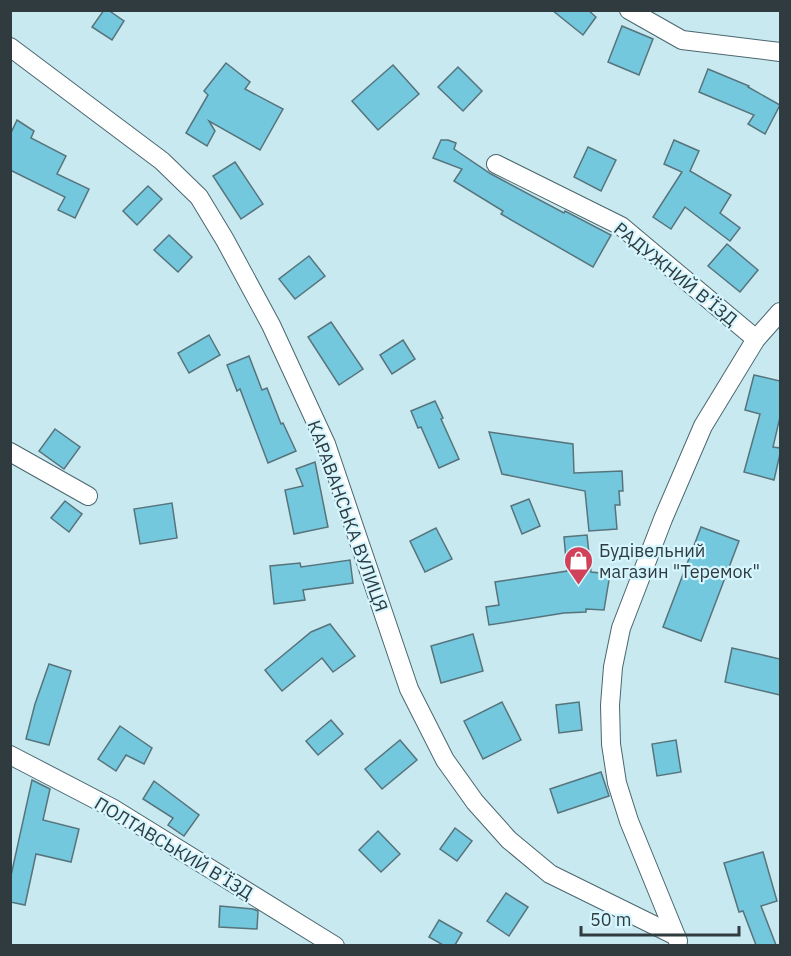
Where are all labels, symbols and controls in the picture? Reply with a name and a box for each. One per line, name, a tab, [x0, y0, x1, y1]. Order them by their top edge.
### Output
street label: РАДУЖНИЙ В’ЇЗД	[609, 217, 743, 331]
street label: КАРАВАНСЬКА ВУЛИЦЯ	[303, 417, 393, 615]
place label: Будівельний магазин "Теремок"	[599, 539, 760, 583]
shop icon: Будівельний магазин "Теремок"	[562, 544, 594, 586]
street label: ПОЛТАВСЬКИЙ В’ЇЗД	[90, 791, 258, 905]
scale bar	[581, 899, 738, 937]
text: 50 m	[590, 908, 632, 931]

